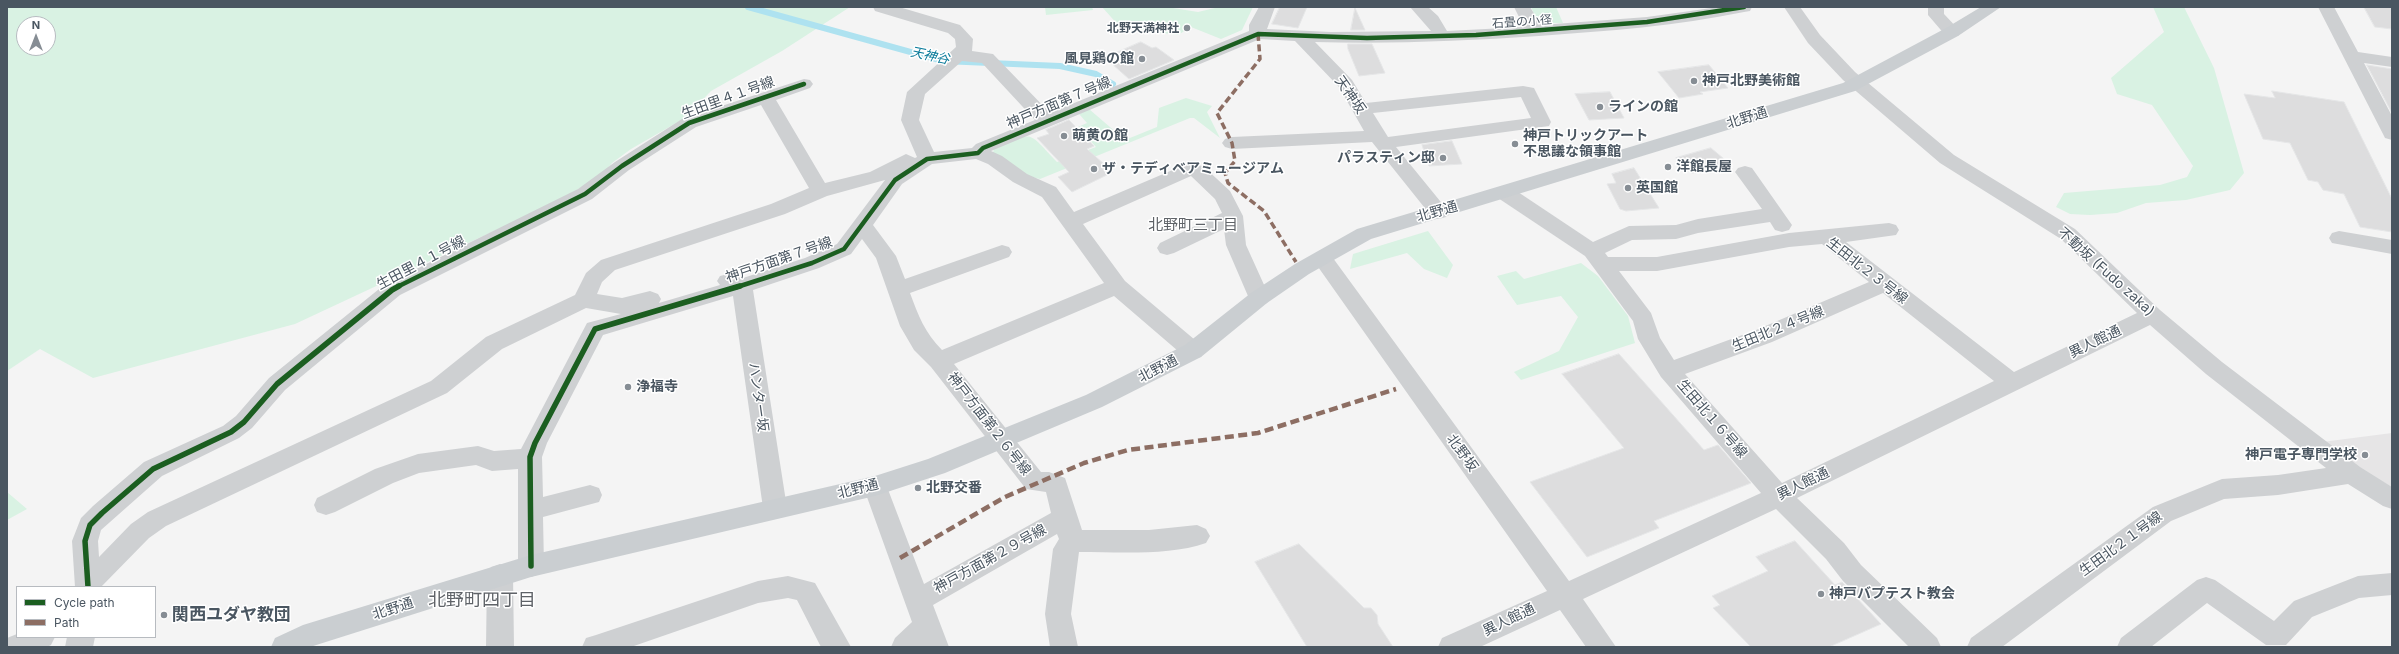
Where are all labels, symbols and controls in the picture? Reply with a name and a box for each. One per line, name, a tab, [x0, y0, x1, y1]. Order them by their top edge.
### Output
street label: 石畳の小径	[1492, 13, 1552, 31]
north arrow	[16, 16, 56, 56]
text: N	[32, 18, 40, 32]
place label: 北野天満神社	[1107, 21, 1179, 35]
marker: 北野天満神社	[1182, 23, 1192, 33]
water label: 天神谷	[909, 44, 951, 68]
place label: 風見鶏の館	[1064, 51, 1134, 67]
marker: 風見鶏の館	[1137, 54, 1147, 64]
street label: 生田里４１号線	[679, 73, 777, 123]
street label: 神戸方面第７号線	[1004, 73, 1114, 133]
street label: 天神坂	[1331, 73, 1369, 117]
place label: 神戸北野美術館	[1702, 73, 1800, 89]
marker: 神戸北野美術館	[1689, 76, 1699, 86]
place label: ラインの館	[1608, 99, 1678, 115]
marker: ラインの館	[1595, 102, 1605, 112]
street label: 北野通	[1724, 104, 1770, 132]
place label: 萌黄の館	[1072, 128, 1128, 144]
place label: 神戸トリックアート 不思議な領事館	[1523, 128, 1648, 160]
marker: 萌黄の館	[1059, 131, 1069, 141]
marker: 神戸トリックアート 不思議な領事館	[1510, 139, 1520, 149]
place label: パラスティン邸	[1337, 150, 1435, 166]
marker: パラスティン邸	[1438, 153, 1448, 163]
place label: 洋館長屋	[1676, 159, 1732, 175]
place label: ザ・テディベアミュージアム	[1102, 161, 1284, 177]
marker: 洋館長屋	[1663, 162, 1673, 172]
marker: ザ・テディベアミュージアム	[1089, 164, 1099, 174]
place label: 英国館	[1636, 180, 1678, 196]
marker: 英国館	[1623, 183, 1633, 193]
street label: 北野通	[1414, 198, 1460, 226]
district label: 北野町三丁目	[1148, 216, 1238, 234]
street label: 不動坂 (Fudo zaka)	[2054, 224, 2158, 320]
street label: 生田里４１号線	[374, 233, 468, 293]
street label: 神戸方面第７号線	[723, 234, 835, 286]
street label: 生田北２３号線	[1823, 234, 1911, 308]
street label: 生田北２４号線	[1729, 303, 1827, 355]
street label: 異人館通	[2066, 322, 2124, 362]
street label: 北野通	[1135, 352, 1181, 386]
street label: ハンター坂	[745, 361, 771, 433]
street label: 神戸方面第２６号線	[944, 369, 1034, 479]
street label: 生田北１６号線	[1674, 377, 1750, 461]
place label: 浄福寺	[636, 379, 678, 395]
marker: 浄福寺	[623, 382, 633, 392]
street label: 北野坂	[1443, 431, 1481, 475]
place label: 神戸電子専門学校	[2245, 447, 2357, 463]
marker: 神戸電子専門学校	[2360, 450, 2370, 460]
street label: 異人館通	[1774, 464, 1832, 504]
street label: 北野通	[836, 476, 880, 502]
place label: 北野交番	[926, 480, 982, 496]
marker: 北野交番	[913, 483, 923, 493]
street label: 生田北２１号線	[2076, 508, 2166, 580]
street label: 神戸方面第２９号線	[931, 521, 1049, 597]
legend	[16, 586, 156, 638]
place label: 神戸バプテスト教会	[1829, 586, 1955, 602]
marker: 神戸バプテスト教会	[1816, 589, 1826, 599]
district label: 北野町四丁目	[428, 590, 536, 612]
text: Cycle path	[54, 595, 115, 610]
street label: 北野通	[370, 595, 416, 623]
street label: 異人館通	[1480, 600, 1538, 640]
place label: 関西ユダヤ教団	[172, 605, 291, 625]
marker: 関西ユダヤ教団	[159, 610, 169, 620]
text: Path	[54, 615, 79, 630]

